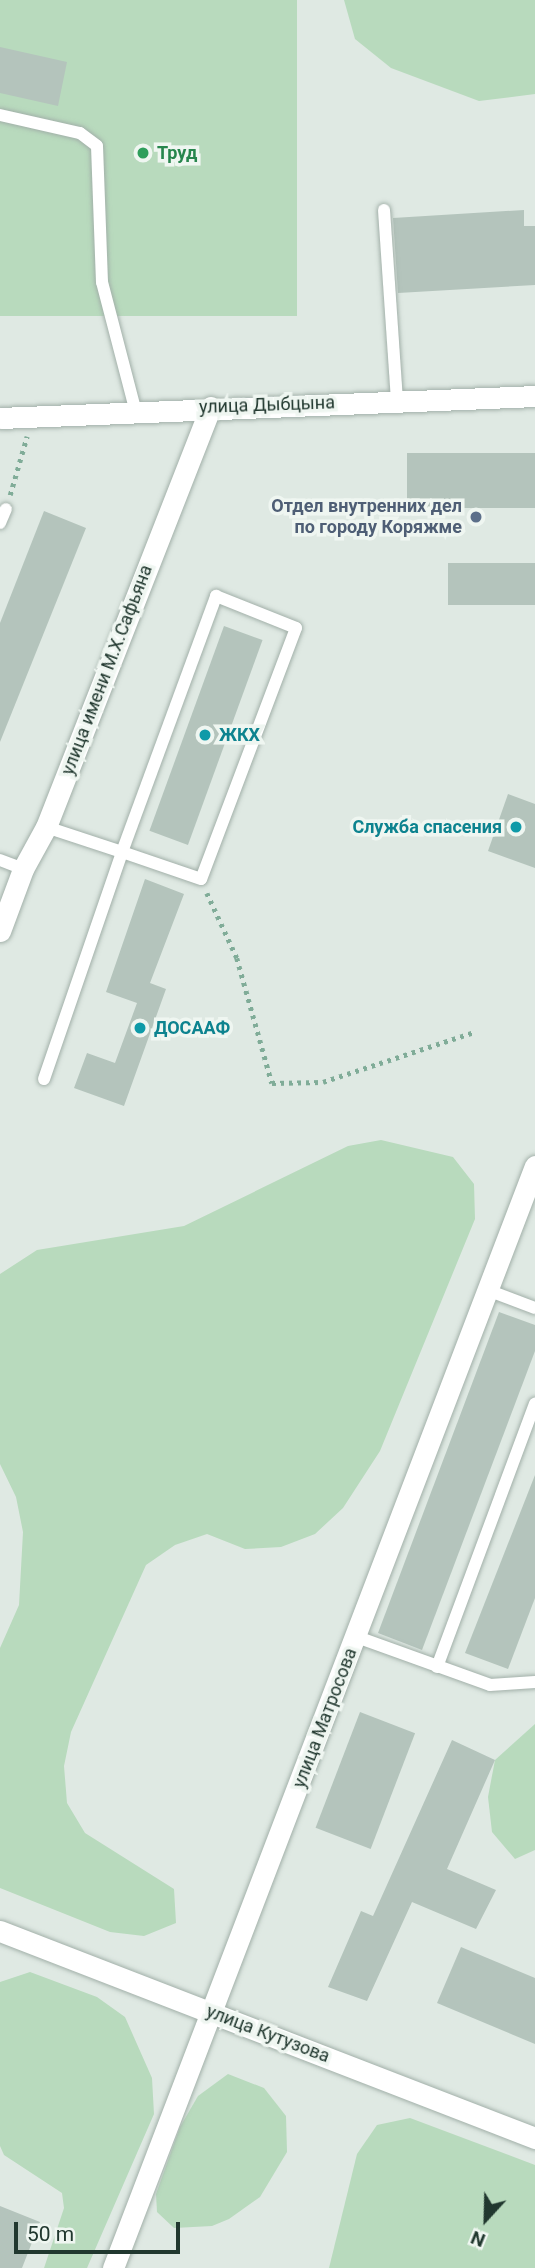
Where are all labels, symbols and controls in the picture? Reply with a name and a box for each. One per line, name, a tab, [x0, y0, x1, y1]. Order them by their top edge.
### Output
place label: Труд	[157, 142, 197, 164]
marker: Труд	[135, 145, 151, 161]
street label: улица Дыбцына	[199, 392, 335, 418]
place label: Отдел внутренних дел по городу Коряжме	[271, 496, 462, 538]
marker: Отдел внутренних дел по городу Коряжме	[468, 509, 484, 525]
street label: улица имени М.Х.Сафьяна	[57, 562, 157, 778]
place label: ЖКХ	[219, 724, 260, 746]
marker: ЖКХ	[197, 727, 213, 743]
place label: Служба спасения	[352, 816, 502, 838]
marker: Служба спасения	[508, 819, 524, 835]
place label: ДОСААФ	[154, 1017, 230, 1039]
marker: ДОСААФ	[132, 1020, 148, 1036]
street label: улица Матросова	[288, 1645, 362, 1791]
street label: улица Кутузова	[203, 2001, 333, 2067]
north arrow	[451, 2184, 521, 2254]
scale bar	[18, 2208, 184, 2252]
text: 50 m	[27, 2222, 74, 2246]
text: N	[467, 2226, 488, 2252]

